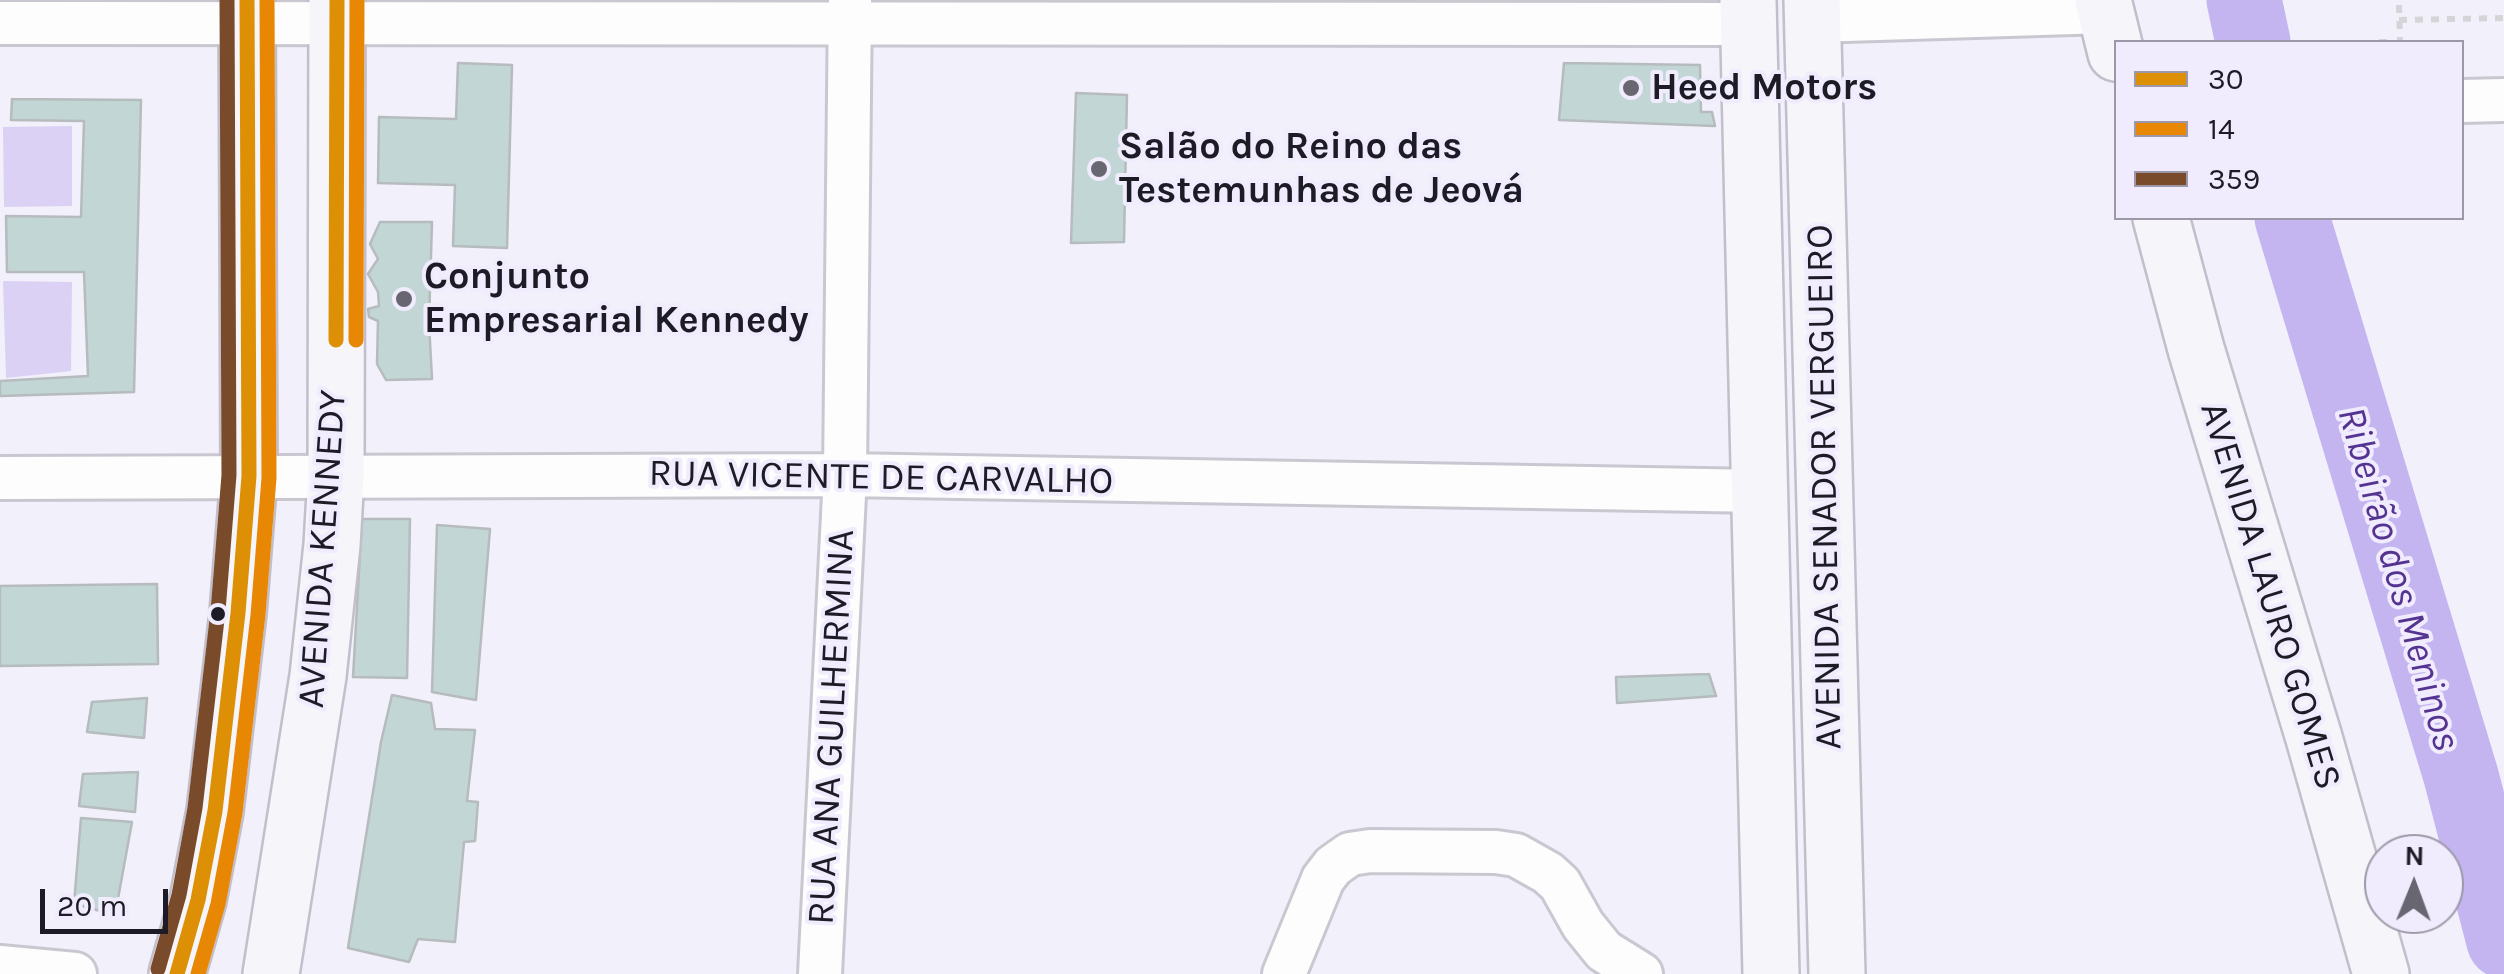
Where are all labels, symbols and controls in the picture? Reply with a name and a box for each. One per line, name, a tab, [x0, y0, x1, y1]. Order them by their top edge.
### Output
legend	[2114, 40, 2464, 220]
text: 30	[2208, 61, 2244, 97]
place label: Heed Motors	[1651, 65, 1877, 111]
marker: Heed Motors	[1620, 77, 1642, 99]
text: 14	[2208, 111, 2235, 147]
place label: Salão do Reino das Testemunhas de Jeová	[1119, 124, 1524, 213]
marker: Salão do Reino das Testemunhas de Jeová	[1088, 158, 1110, 180]
text: 359	[2208, 161, 2260, 197]
street label: AVENIDA SENADOR VERGUEIRO	[1798, 224, 1852, 750]
place label: Conjunto Empresarial Kennedy	[424, 254, 809, 343]
marker: Conjunto Empresarial Kennedy	[393, 288, 415, 310]
street label: AVENIDA KENNEDY	[289, 388, 357, 710]
street label: AVENIDA LAURO GOMES	[2189, 397, 2351, 795]
water label: Ribeirão dos Meninos	[2326, 401, 2470, 757]
street label: RUA VICENTE DE CARVALHO	[648, 451, 1114, 505]
street label: RUA ANA GUILHERMINA	[799, 528, 865, 926]
unlabelled marker	[208, 604, 228, 624]
north arrow	[2364, 834, 2464, 934]
text: N	[2404, 839, 2425, 872]
scale bar	[45, 869, 172, 931]
text: 20 m	[57, 888, 127, 924]

